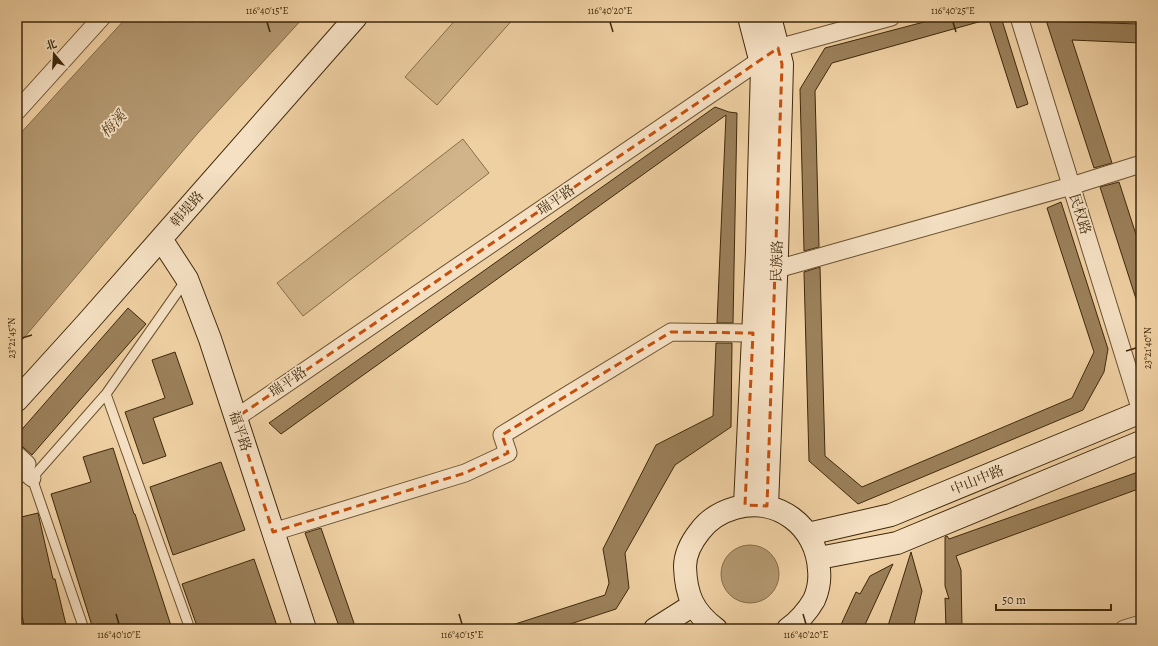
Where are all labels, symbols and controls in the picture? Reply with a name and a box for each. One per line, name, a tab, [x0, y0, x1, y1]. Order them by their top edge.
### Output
text: 116°40'15"E	[246, 4, 288, 17]
text: 116°40'20"E	[587, 4, 633, 17]
text: 116°40'25"E	[931, 4, 975, 17]
north arrow	[34, 34, 74, 74]
text: 北	[44, 36, 59, 54]
water label: 梅溪	[95, 105, 132, 142]
street label: 瑞平路	[533, 180, 579, 220]
street label: 韩堤路	[166, 187, 208, 231]
street label: 民权路	[1065, 191, 1095, 237]
street label: 民族路	[767, 240, 787, 282]
text: 23°21'45"N	[5, 318, 18, 358]
text: 23°21'40"N	[1141, 327, 1154, 369]
street label: 瑞平路	[265, 362, 311, 402]
street label: 福平路	[224, 408, 256, 454]
street label: 中山中路	[947, 461, 1007, 499]
scale bar	[996, 586, 1111, 612]
text: 50 m	[1002, 592, 1026, 608]
text: 116°40'10"E	[97, 628, 141, 641]
text: 116°40'15"E	[441, 628, 483, 641]
text: 116°40'20"E	[783, 628, 829, 641]

